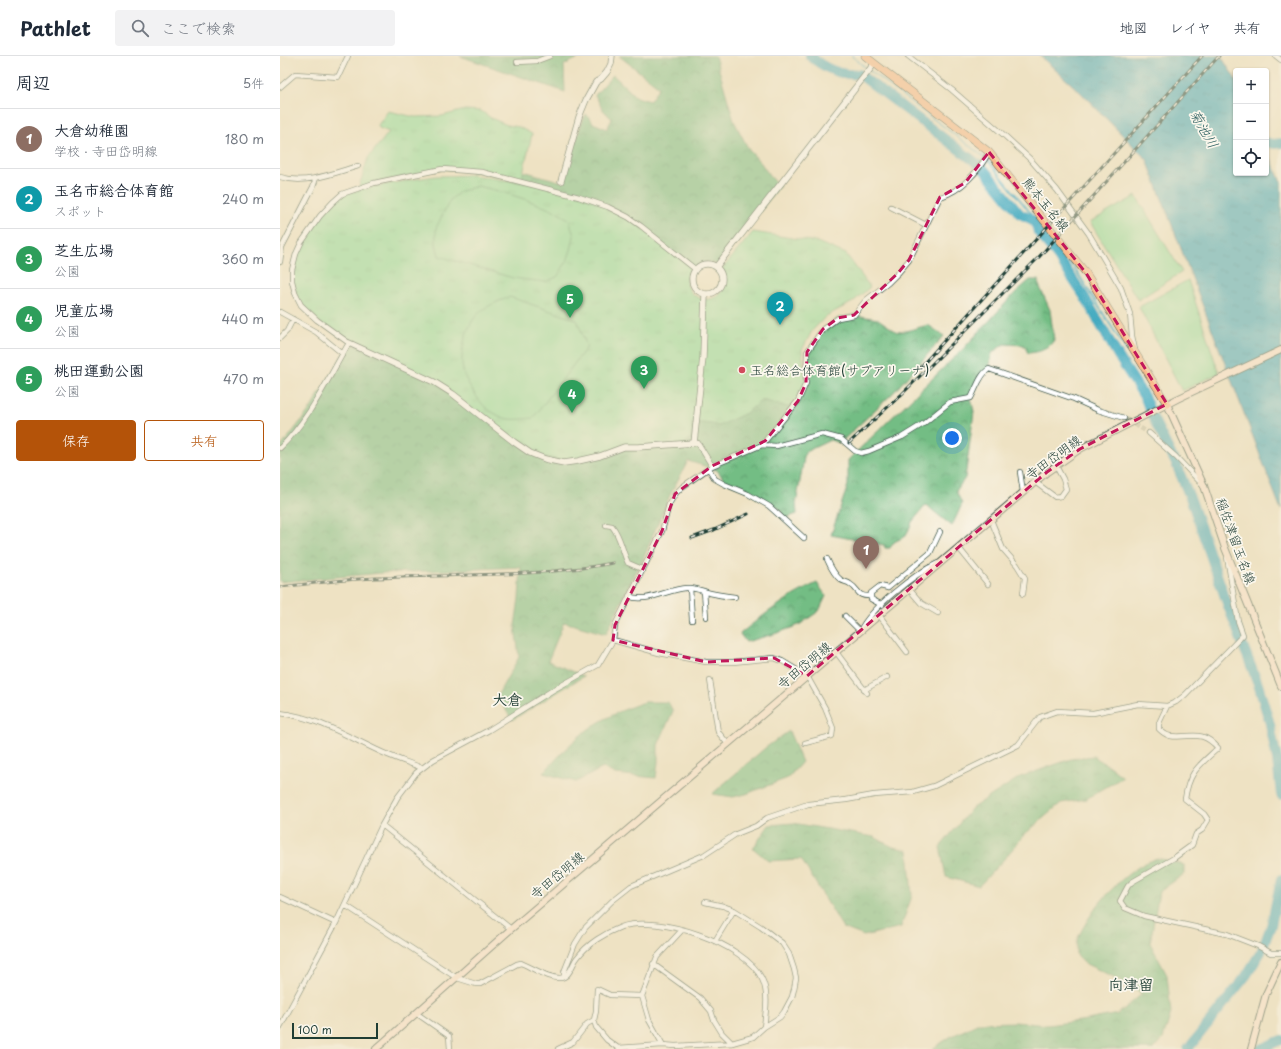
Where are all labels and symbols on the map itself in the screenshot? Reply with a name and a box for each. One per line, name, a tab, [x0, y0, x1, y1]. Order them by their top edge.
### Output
water label: 菊池川	[1185, 105, 1224, 152]
street label: 熊本玉名線	[1019, 172, 1075, 236]
pin: 5	[557, 285, 583, 318]
pin: 2	[767, 292, 793, 325]
pin: 3	[631, 356, 657, 389]
place label: 玉名総合体育館(サブアリーナ)	[750, 360, 929, 379]
marker: 玉名総合体育館(サブアリーナ)	[737, 365, 747, 375]
pin: 4	[559, 380, 585, 413]
your location	[942, 428, 962, 448]
street label: 寺田岱明線	[1021, 429, 1085, 483]
street label: 稲佐津留玉名線	[1212, 495, 1261, 588]
pin: 1	[853, 536, 879, 569]
street label: 寺田岱明線	[773, 636, 835, 693]
district label: 大倉	[492, 687, 522, 710]
street label: 寺田岱明線	[526, 846, 588, 903]
district label: 向津留	[1108, 972, 1154, 995]
scale bar	[292, 1021, 378, 1040]

